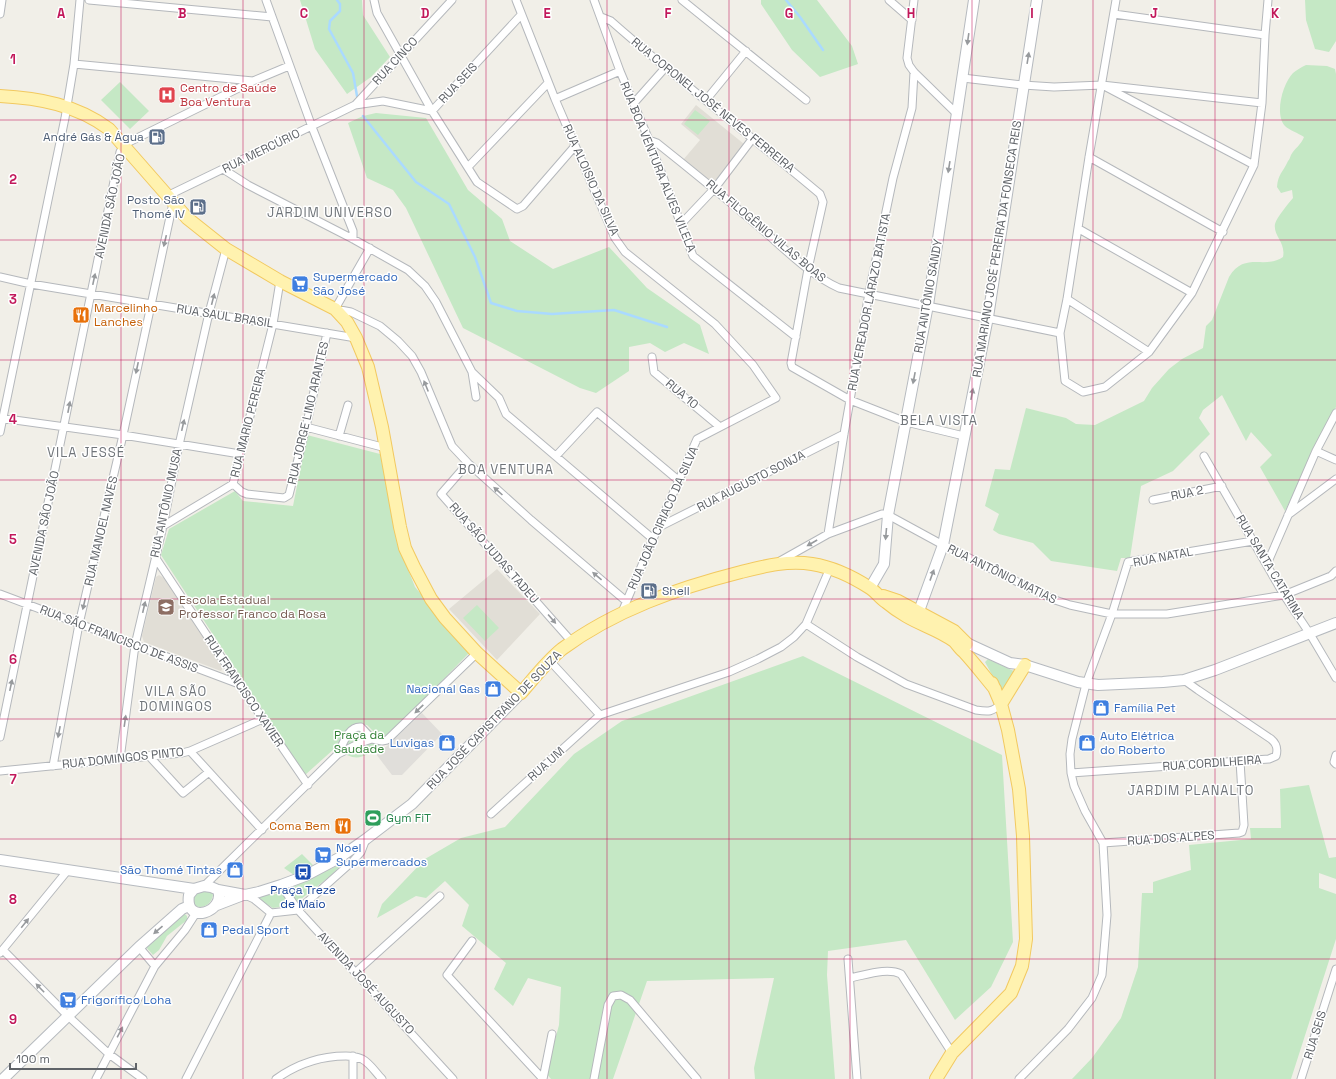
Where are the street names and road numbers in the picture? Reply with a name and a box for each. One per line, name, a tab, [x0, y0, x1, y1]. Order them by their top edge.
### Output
street label: RUA CINCO	[369, 34, 421, 88]
street label: RUA CORONEL JOSÉ NEVES FERREIRA	[628, 34, 798, 176]
street label: RUA SEIS	[435, 59, 481, 107]
street label: RUA BOA VENTURA ALVES VILELA	[616, 79, 700, 255]
street label: RUA MARIANO JOSÉ PEREIRA DA FONSECA REIS	[969, 119, 1025, 379]
street label: RUA ALOISIO DA SILVA	[559, 122, 623, 239]
street label: RUA MERCÚRIO	[219, 125, 303, 177]
street label: AVENIDA SÃO JOÃO	[91, 152, 129, 260]
street label: RUA FILOGÊNIO VILAS BOAS	[703, 176, 829, 286]
street label: RUA VEREADOR LÁRAZO BATISTA	[844, 211, 894, 392]
street label: RUA ANTÔNIO SANDY	[910, 237, 946, 354]
street label: RUA SAUL BRASIL	[175, 300, 275, 332]
street label: RUA JORGE LINO ARANTES	[284, 340, 332, 486]
street label: RUA MARIO PEREIRA	[227, 366, 269, 479]
street label: RUA 10	[662, 375, 702, 413]
street label: RUA JOÃO CIRIACO DA SILVA	[624, 443, 702, 592]
street label: RUA ANTÔNIO MUSA	[147, 447, 185, 559]
street label: RUA AUGUSTO SONJA	[694, 447, 808, 515]
street label: AVENIDA SÃO JOÃO	[25, 469, 63, 577]
street label: RUA MANOEL NAVES	[81, 474, 121, 588]
street label: RUA 2	[1169, 482, 1205, 504]
street label: RUA SÃO JUDAS TADEU	[446, 499, 542, 607]
street label: RUA SANTA CATARINA	[1232, 512, 1308, 623]
street label: RUA ANTÔNIO MATIAS	[945, 541, 1059, 607]
street label: RUA NATAL	[1132, 543, 1195, 571]
street label: RUA SÃO FRANCISCO DE ASSIS	[38, 601, 200, 677]
street label: RUA FRANCISCO XAVIER	[201, 632, 287, 750]
street label: RUA JOSÉ CAPISTRANO DE SOUZA	[423, 647, 565, 793]
street label: RUA UM	[524, 743, 568, 785]
street label: RUA DOMINGOS PINTO	[61, 744, 185, 772]
street label: RUA CORDILHEIRA	[1162, 752, 1263, 774]
street label: RUA DOS ALPES	[1127, 827, 1215, 849]
street label: AVENIDA JOSÉ AUGUSTO	[314, 928, 418, 1038]
street label: RUA SEIS	[1300, 1009, 1330, 1061]

